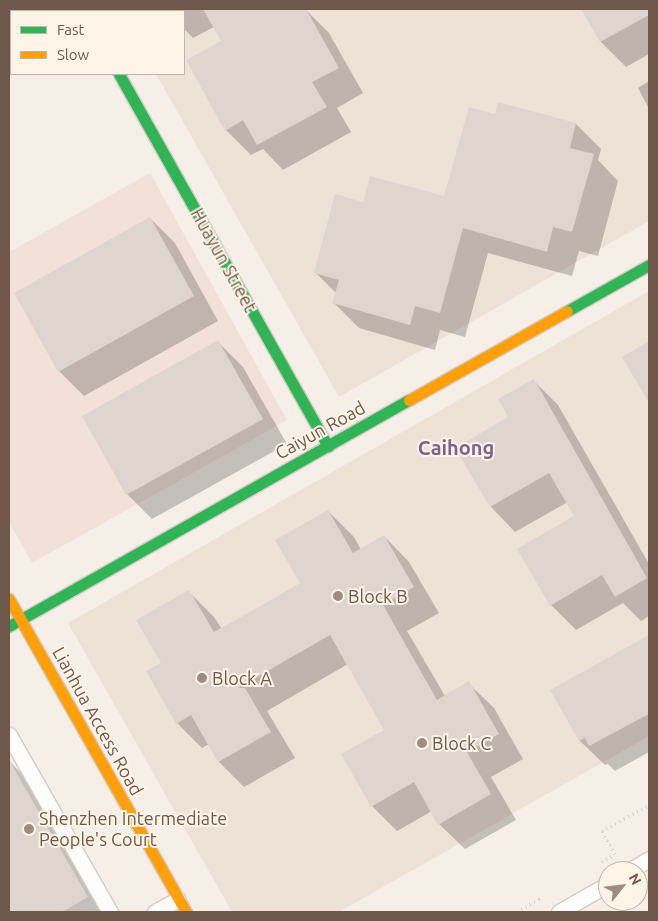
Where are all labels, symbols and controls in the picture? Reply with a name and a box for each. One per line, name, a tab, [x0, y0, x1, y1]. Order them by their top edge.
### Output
legend	[10, 10, 185, 75]
text: Fast	[57, 21, 84, 38]
text: Slow	[57, 46, 89, 63]
street label: Huayun Street	[187, 204, 261, 316]
street label: Caiyun Road	[271, 396, 369, 464]
district label: Caihong	[418, 435, 494, 459]
place label: Block B	[348, 585, 408, 607]
marker: Block B	[332, 590, 344, 602]
street label: Lianhua Access Road	[48, 643, 148, 799]
place label: Block A	[212, 667, 272, 689]
marker: Block A	[196, 672, 208, 684]
place label: Block C	[432, 732, 491, 754]
marker: Block C	[416, 737, 428, 749]
place label: Shenzhen Intermediate People's Court	[39, 808, 227, 851]
marker: Shenzhen Intermediate People's Court	[23, 823, 35, 835]
north arrow	[598, 861, 648, 911]
text: N	[626, 871, 645, 888]

